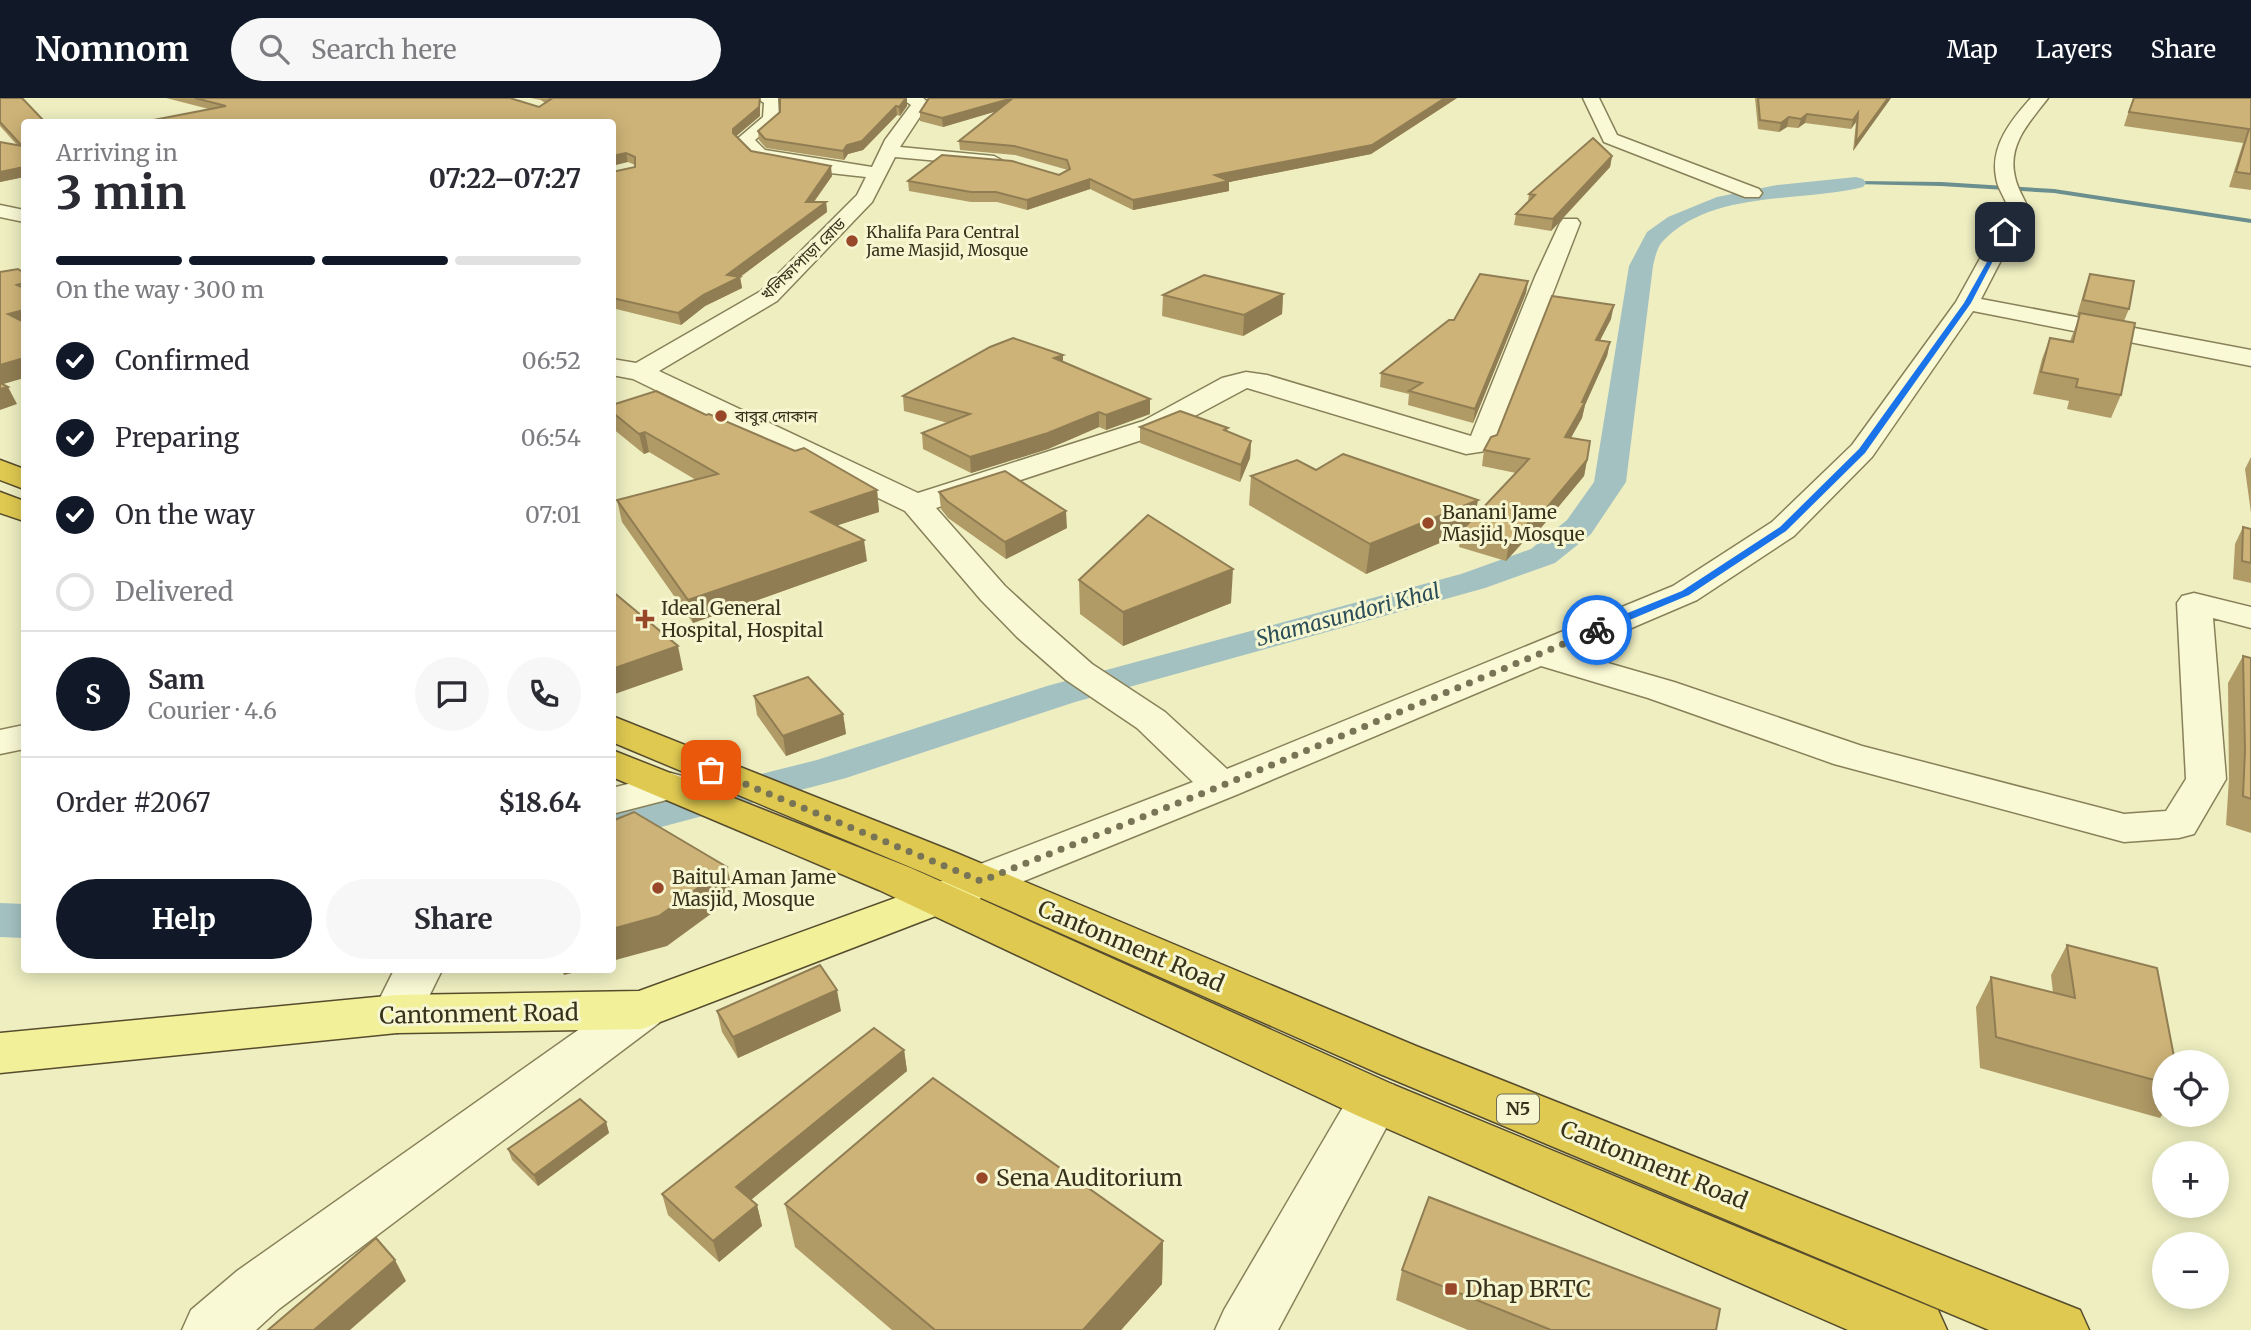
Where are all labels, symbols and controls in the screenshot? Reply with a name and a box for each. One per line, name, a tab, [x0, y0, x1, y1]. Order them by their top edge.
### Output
search box	[231, 18, 721, 81]
text: Nomnom	[35, 29, 189, 70]
icon: search	[255, 30, 293, 68]
text: Search here	[311, 33, 457, 66]
text: Map	[1947, 34, 1998, 65]
text: Layers	[2036, 34, 2112, 65]
text: Share	[2150, 34, 2216, 65]
text: Arriving in	[56, 138, 178, 167]
text: 07:22–07:27	[429, 162, 581, 195]
text: 3 min	[56, 164, 186, 222]
pin	[1975, 202, 2035, 262]
street label: খলিফাপাড়া রোড	[756, 213, 850, 304]
icon: home	[1986, 213, 2024, 251]
place label: Khalifa Para Central Jame Masjid, Mosque	[865, 222, 1028, 260]
marker: Khalifa Para Central Jame Masjid, Mosque	[844, 233, 860, 249]
text: On the way · 300 m	[56, 275, 264, 304]
icon: check	[56, 342, 94, 380]
text: Confirmed	[115, 344, 250, 377]
text: 06:52	[522, 346, 581, 375]
place label: বাবুর দোকান	[734, 406, 818, 426]
marker: বাবুর দোকান	[713, 408, 729, 424]
icon: check	[56, 419, 94, 457]
text: Preparing	[115, 421, 239, 454]
text: 06:54	[521, 423, 581, 452]
icon: check	[56, 496, 94, 534]
text: On the way	[115, 498, 255, 531]
text: 07:01	[525, 500, 581, 529]
place label: Banani Jame Masjid, Mosque	[1442, 500, 1585, 546]
marker: Banani Jame Masjid, Mosque	[1420, 515, 1436, 531]
text: Delivered	[115, 575, 234, 608]
water label: Shamasundori Khal	[1253, 577, 1443, 652]
courier	[1562, 595, 1632, 665]
place label: Ideal General Hospital, Hospital	[661, 596, 823, 642]
marker: Ideal General Hospital, Hospital	[635, 609, 655, 629]
icon: bike	[1578, 611, 1616, 649]
button: chat	[415, 657, 489, 731]
button: phone	[507, 657, 581, 731]
text: Sam	[148, 663, 205, 696]
text: S	[85, 678, 101, 711]
text: Courier · 4.6	[148, 696, 277, 725]
pin	[681, 740, 741, 800]
icon: bag	[692, 751, 730, 789]
text: Order #2067	[56, 786, 211, 819]
text: $18.64	[498, 786, 581, 819]
place label: Baitul Aman Jame Masjid, Mosque	[672, 865, 836, 911]
button: Help	[56, 879, 312, 959]
button: Share	[326, 879, 581, 959]
marker: Baitul Aman Jame Masjid, Mosque	[650, 880, 666, 896]
street label: Cantonment Road	[1034, 893, 1229, 998]
street label: Cantonment Road	[379, 997, 579, 1030]
map controls	[2152, 1050, 2229, 1309]
button: locate	[2152, 1050, 2229, 1127]
road number: N5	[1497, 1094, 1539, 1124]
street label: Cantonment Road	[1556, 1114, 1752, 1215]
button: +	[2152, 1141, 2229, 1218]
place label: Sena Auditorium	[996, 1163, 1183, 1192]
marker: Sena Auditorium	[974, 1170, 990, 1186]
button: −	[2152, 1232, 2229, 1309]
place label: Dhap BRTC	[1465, 1274, 1591, 1303]
marker: Dhap BRTC	[1443, 1281, 1459, 1297]

